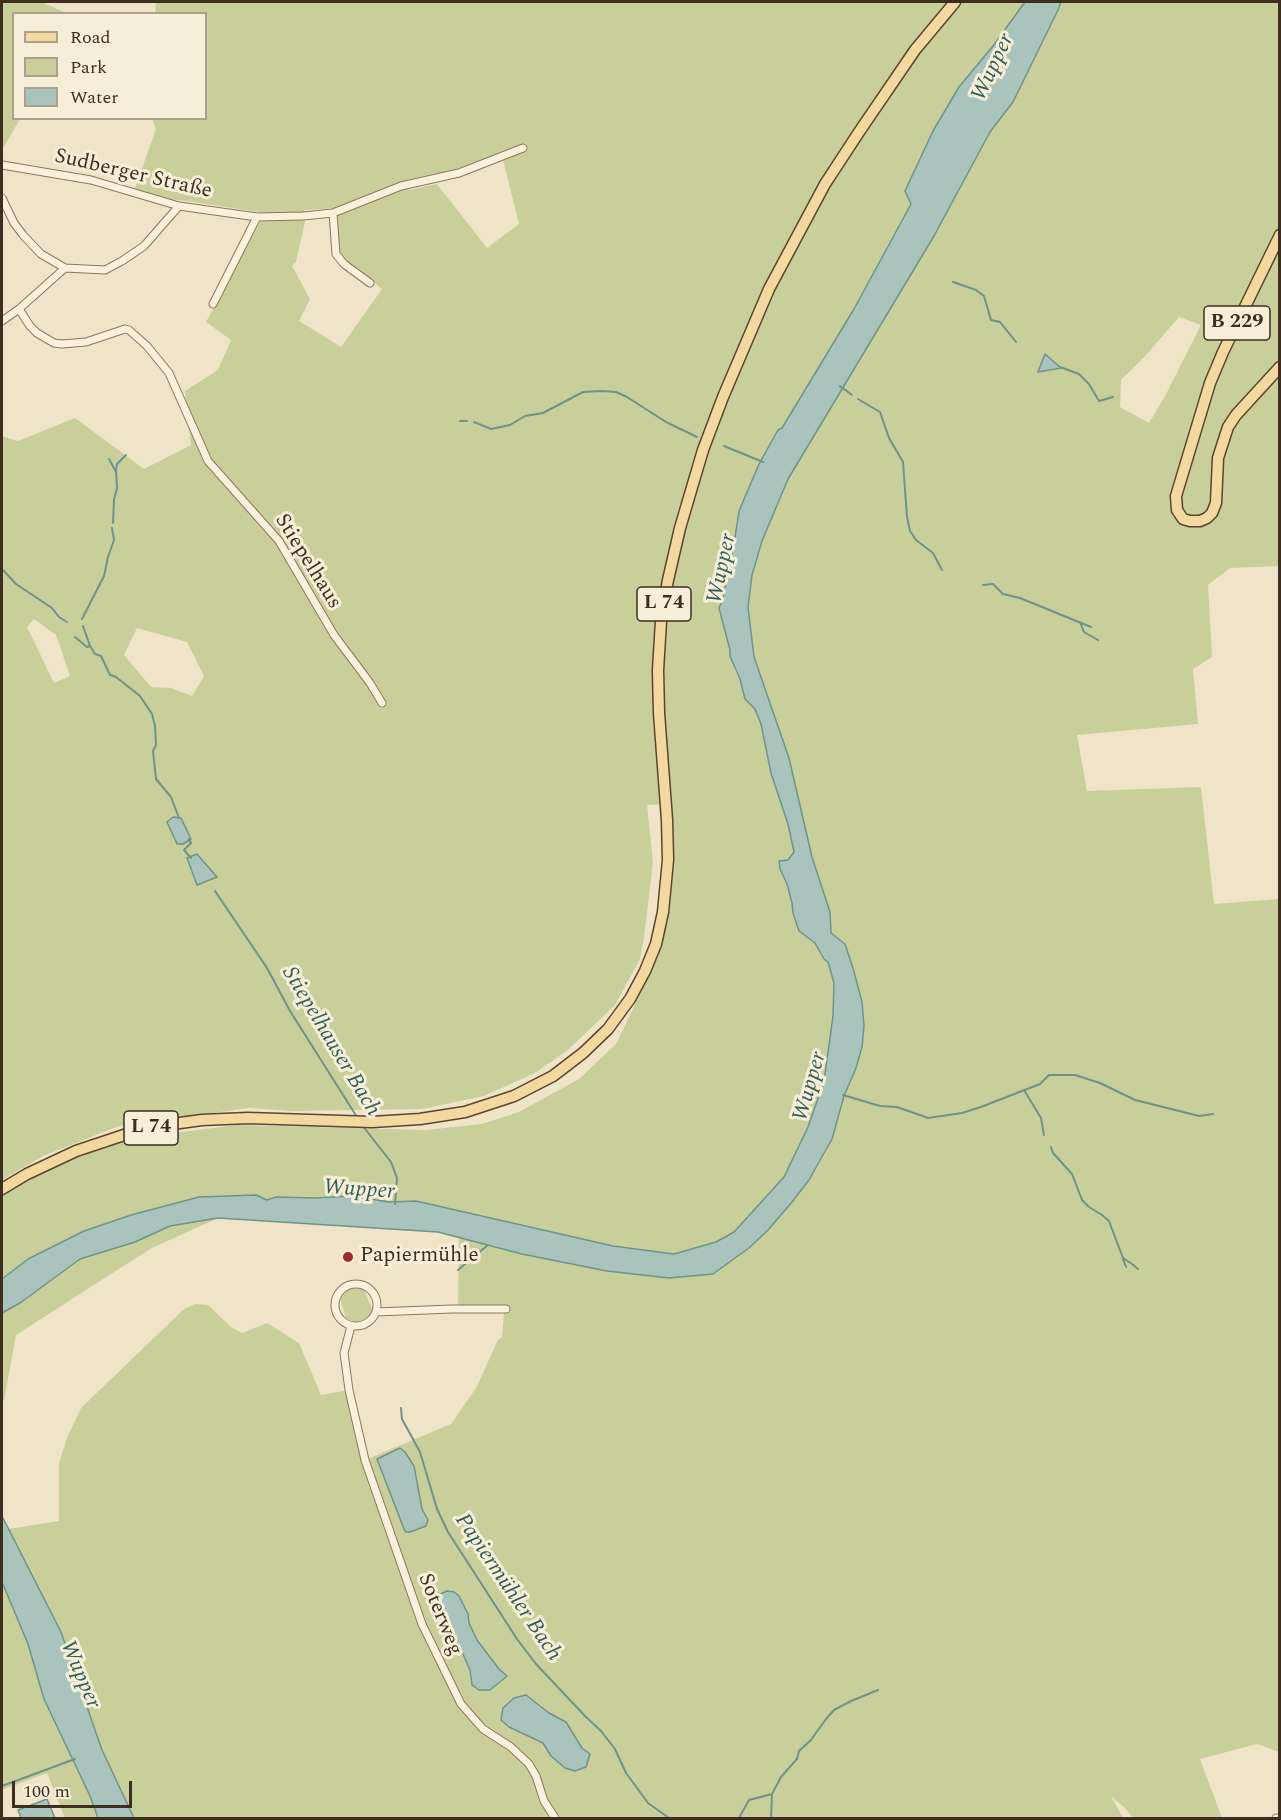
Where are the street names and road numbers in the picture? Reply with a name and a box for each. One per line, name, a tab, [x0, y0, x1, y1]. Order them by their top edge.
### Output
street label: Sudberger Straße	[52, 145, 214, 205]
road number: B 229	[1204, 306, 1270, 340]
street label: Stiepelhaus	[268, 510, 346, 614]
road number: L 74	[637, 587, 691, 621]
road number: L 74	[124, 1111, 178, 1145]
street label: Soterweg	[411, 1570, 467, 1660]

